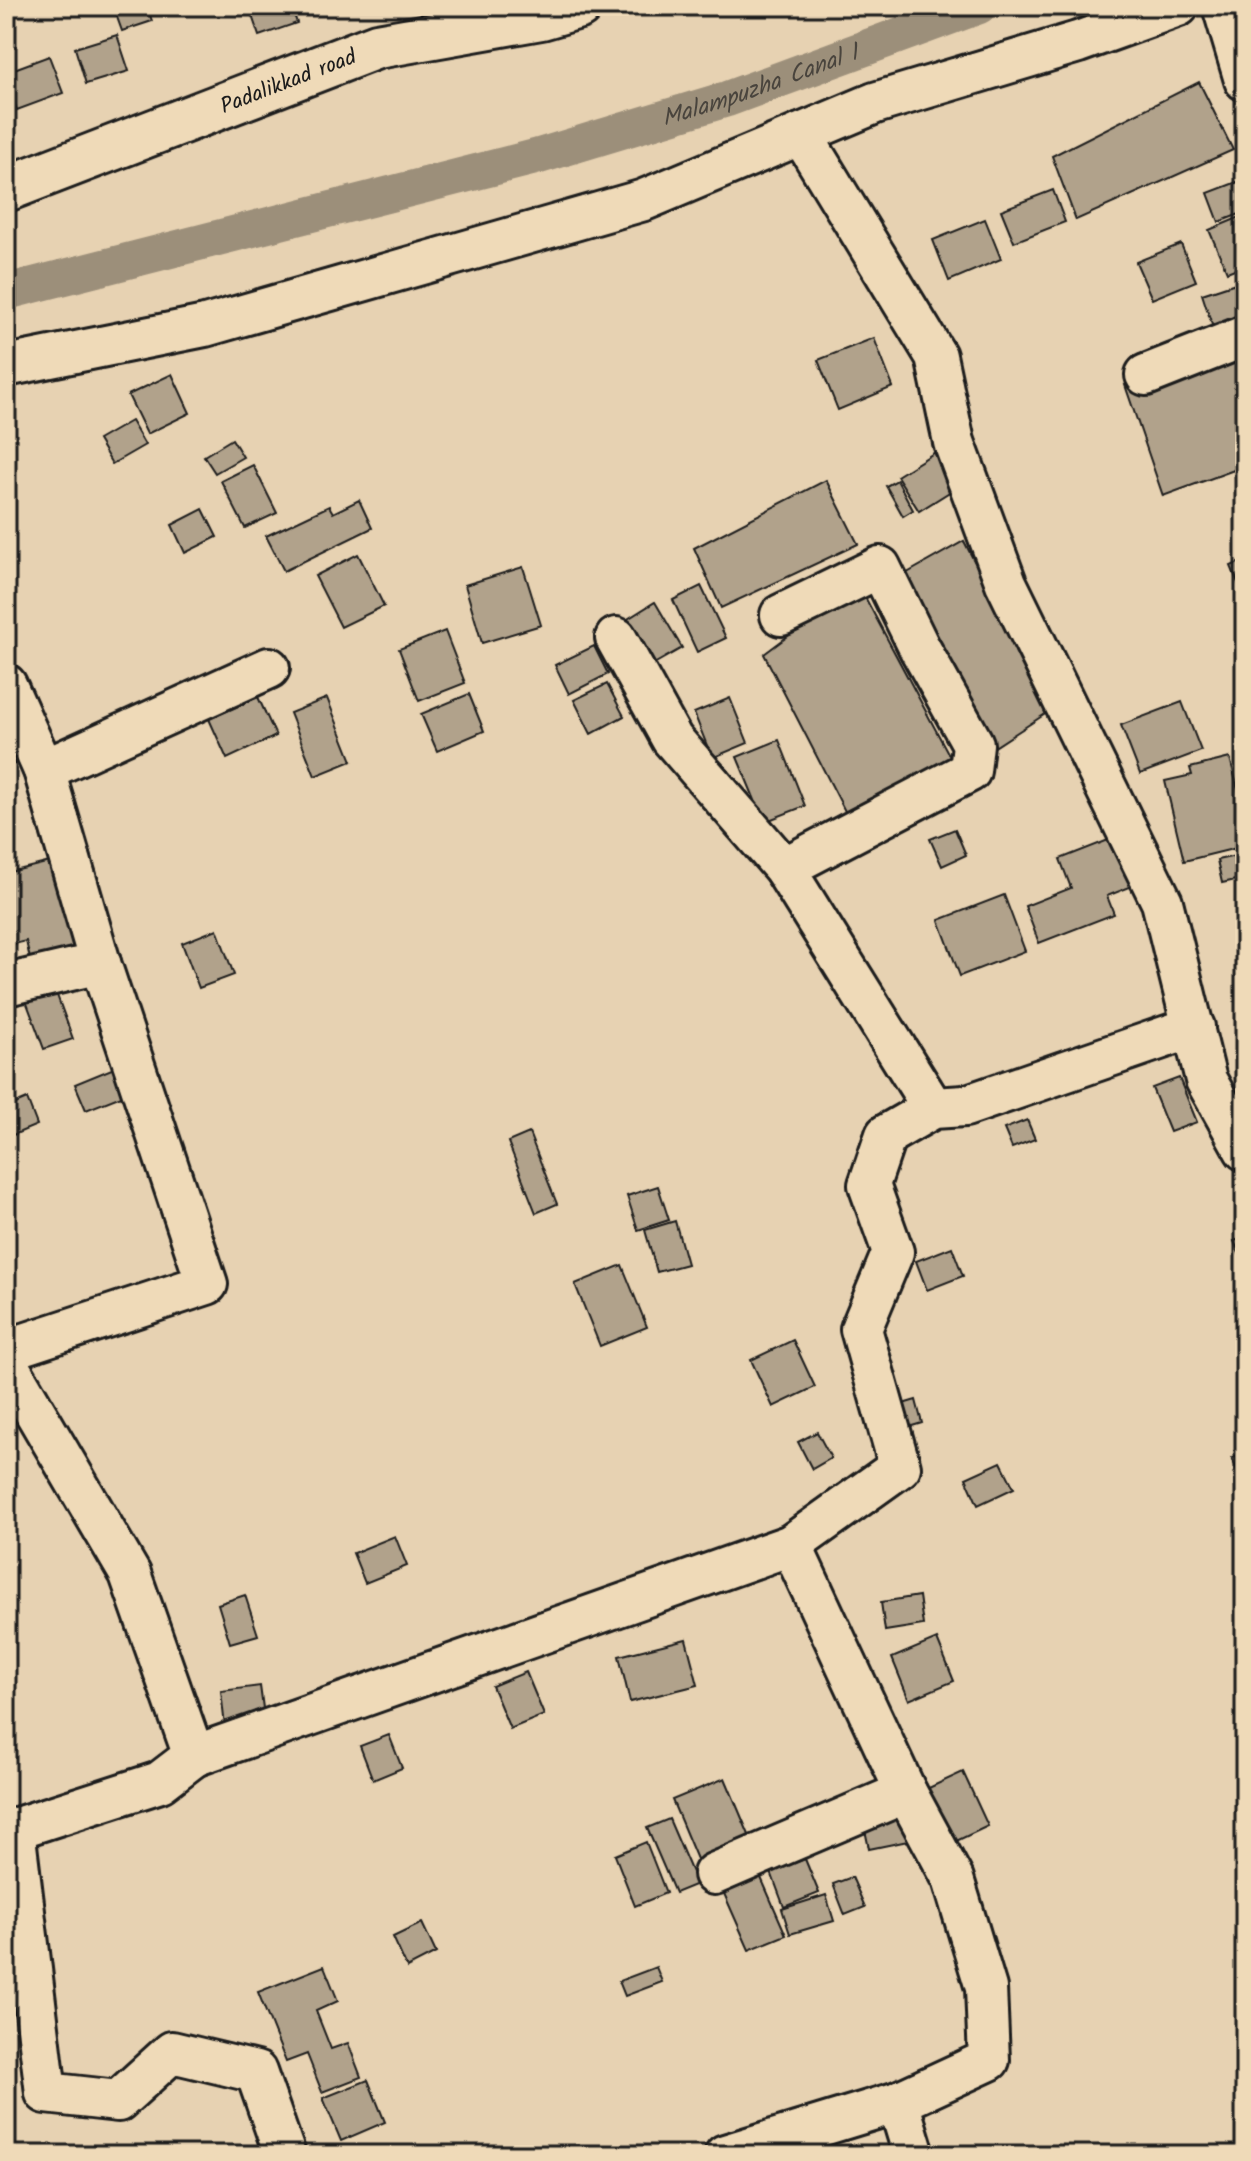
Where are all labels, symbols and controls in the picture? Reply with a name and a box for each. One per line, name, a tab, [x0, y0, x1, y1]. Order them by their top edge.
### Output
water label: Malampuzha Canal 1	[657, 33, 868, 139]
street label: Padalikkad road	[215, 40, 363, 125]

